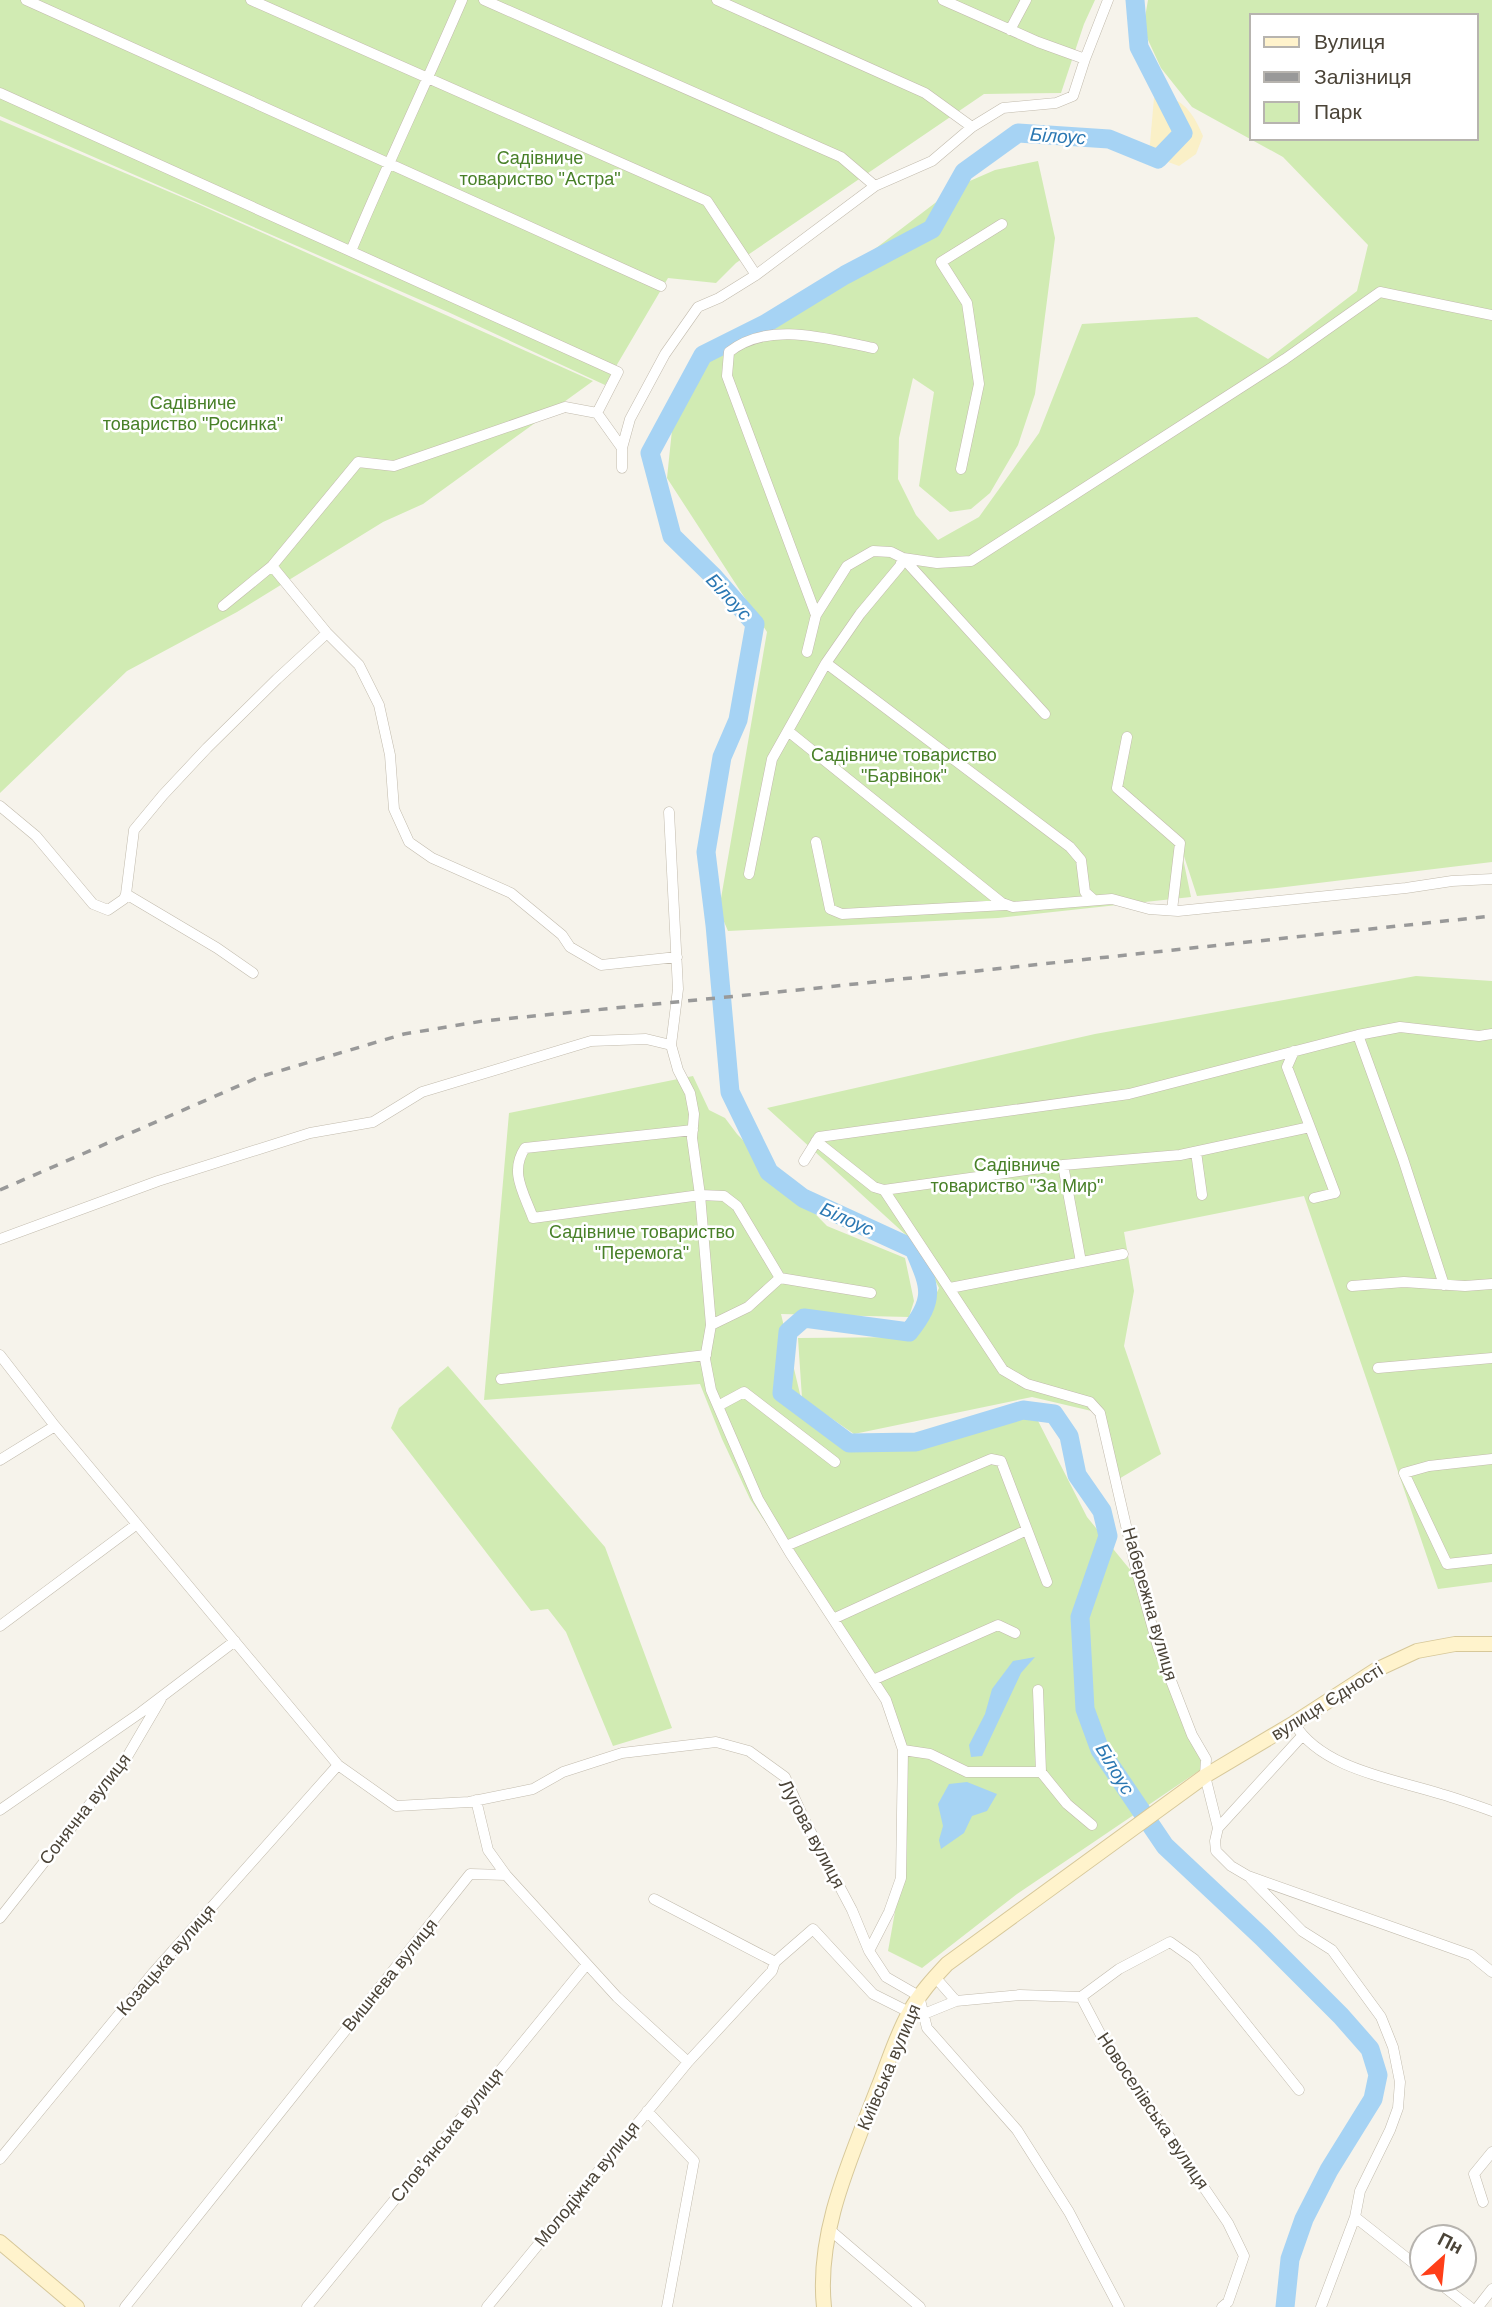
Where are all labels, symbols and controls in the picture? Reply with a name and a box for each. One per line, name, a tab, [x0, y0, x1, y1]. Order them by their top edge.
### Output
legend	[1250, 14, 1478, 140]
text: Вулиця	[1314, 30, 1385, 53]
text: Залізниця	[1314, 65, 1412, 88]
text: Парк	[1314, 100, 1362, 123]
water label: Білоус	[1029, 124, 1087, 148]
park label: Садівниче товариство "Астра"	[459, 148, 621, 189]
park label: Садівниче товариство "Росинка"	[103, 393, 283, 434]
water label: Білоус	[702, 569, 756, 625]
park label: Садівниче товариство "Барвінок"	[811, 745, 997, 786]
park label: Садівниче товариство "За Мир"	[931, 1155, 1103, 1196]
water label: Білоус	[817, 1198, 877, 1240]
park label: Садівниче товариство "Перемога"	[549, 1222, 735, 1263]
street label: Набережна вулиця	[1119, 1525, 1181, 1683]
street label: вулиця Єдності	[1267, 1660, 1387, 1744]
water label: Білоус	[1092, 1739, 1139, 1799]
street label: Сонячна вулиця	[35, 1749, 135, 1869]
street label: Лугова вулиця	[775, 1776, 849, 1892]
street label: Козацька вулиця	[113, 1901, 219, 2019]
street label: Вишнева вулиця	[338, 1915, 442, 2035]
street label: Київська вулиця	[853, 2001, 925, 2133]
street label: Новоселівська вулиця	[1093, 2029, 1213, 2193]
street label: Словʼянська вулиця	[387, 2064, 507, 2206]
street label: Молодіжна вулиця	[530, 2117, 644, 2251]
north arrow	[1408, 2223, 1478, 2293]
text: Пн	[1435, 2228, 1466, 2258]

